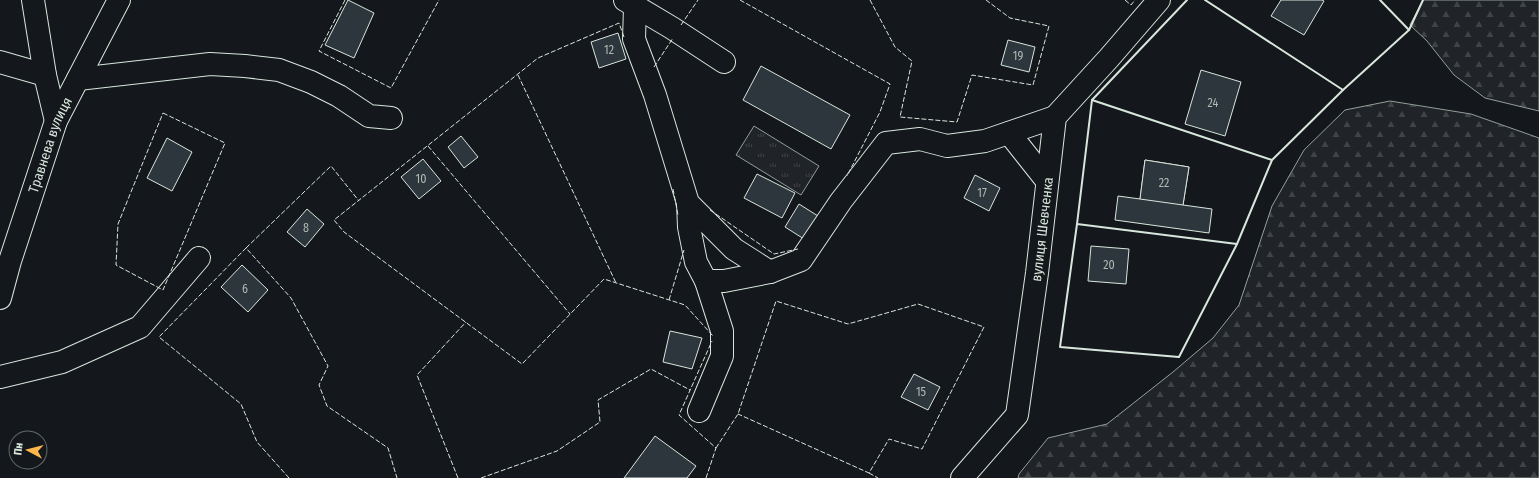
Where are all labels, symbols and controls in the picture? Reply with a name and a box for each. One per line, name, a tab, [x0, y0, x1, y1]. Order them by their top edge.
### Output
house number: 12	[604, 43, 614, 57]
house number: 19	[1013, 49, 1023, 63]
street label: Травнева вулиця	[24, 94, 76, 195]
house number: 24	[1208, 96, 1219, 110]
house number: 10	[416, 172, 426, 186]
street label: вулиця Шевченка	[1027, 176, 1057, 283]
house number: 22	[1159, 176, 1169, 190]
house number: 17	[977, 186, 987, 200]
house number: 8	[303, 221, 309, 235]
house number: 20	[1103, 258, 1115, 272]
house number: 6	[242, 282, 248, 296]
house number: 15	[916, 385, 927, 399]
north arrow	[8, 430, 48, 470]
text: Пн	[11, 442, 26, 456]

